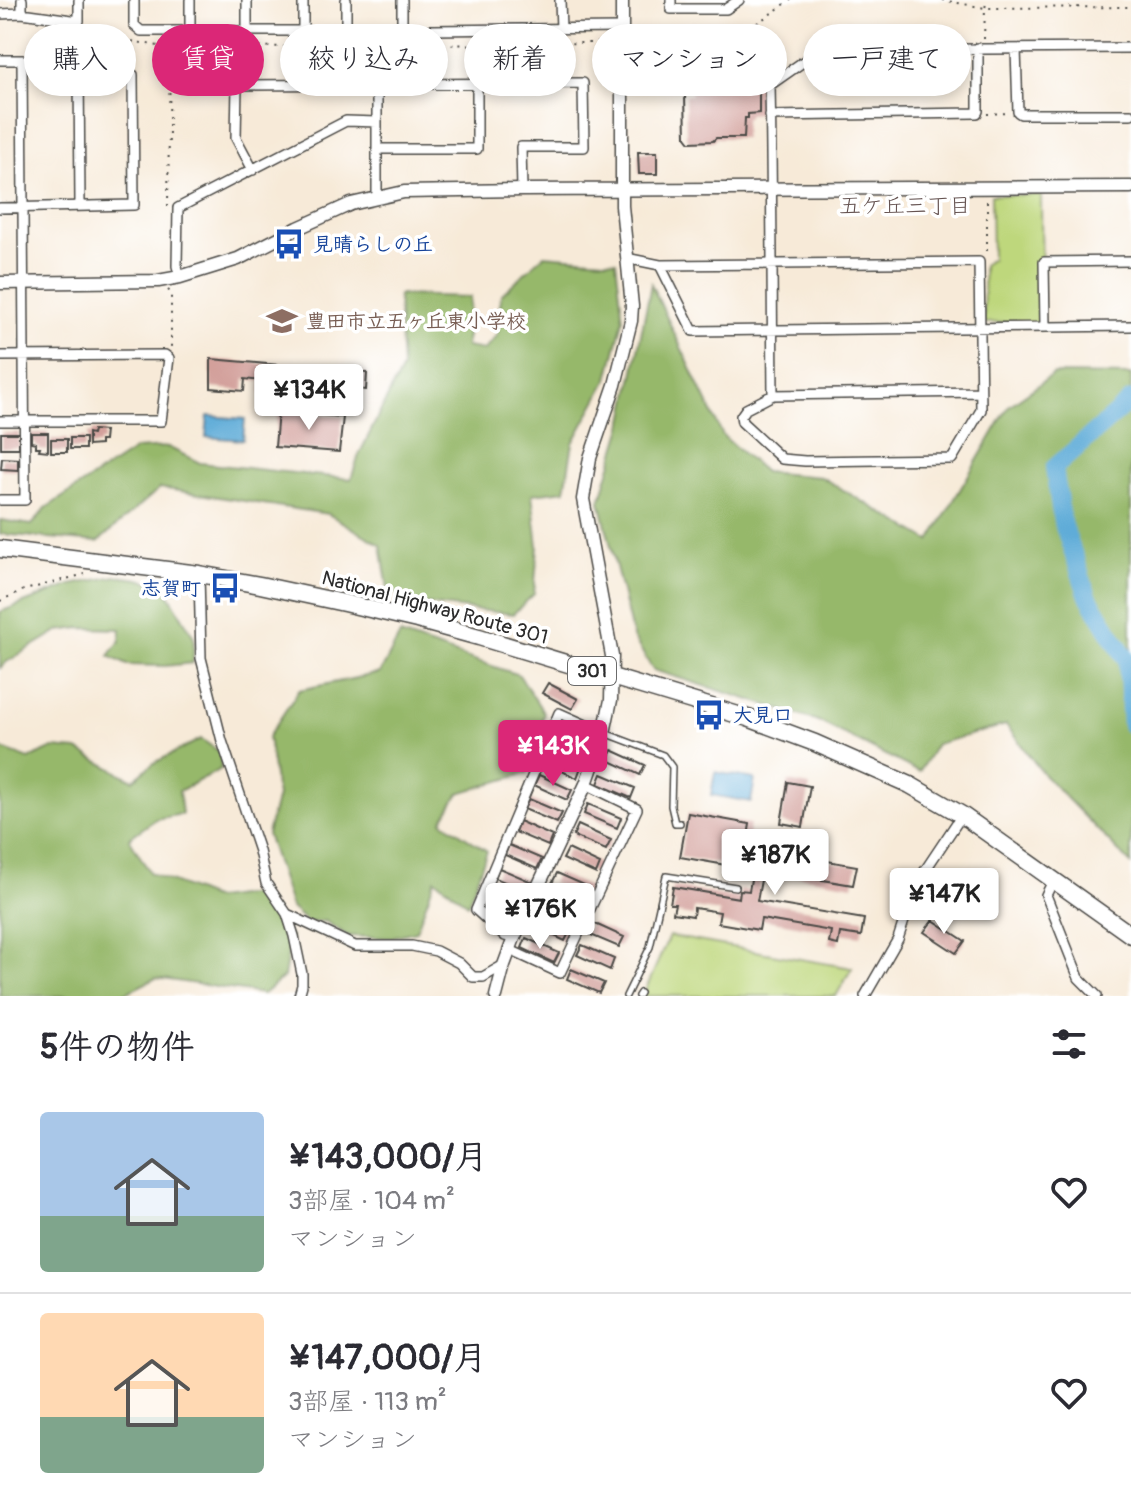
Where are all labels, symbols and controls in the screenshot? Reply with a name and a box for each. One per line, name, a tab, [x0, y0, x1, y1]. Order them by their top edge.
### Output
chip: 購入	[24, 24, 136, 96]
chip: 賃貸	[152, 24, 264, 96]
chip: 絞り込み	[280, 24, 448, 96]
chip: 新着	[464, 24, 576, 96]
chip: マンション	[592, 24, 787, 96]
chip: 一戸建て	[803, 24, 971, 96]
district label: 五ケ丘三丁目	[839, 192, 971, 220]
bus stop icon: 見晴らしの丘	[272, 227, 306, 261]
place label: 見晴らしの丘	[313, 232, 433, 257]
school or university icon: 豊田市立五ヶ丘東小学校	[265, 304, 299, 338]
place label: 豊田市立五ヶ丘東小学校	[306, 309, 526, 334]
pin: ¥134K	[253, 364, 365, 432]
text: ¥134K	[272, 374, 346, 406]
street label: National Highway Route 301	[319, 565, 551, 650]
bus stop icon: 志賀町	[208, 571, 242, 605]
place label: 志賀町	[141, 576, 201, 601]
road number: 301	[568, 657, 616, 685]
bus stop icon: 大見口	[692, 698, 726, 732]
place label: 大見口	[733, 703, 793, 728]
pin: ¥143K	[497, 720, 609, 788]
text: ¥143K	[516, 730, 590, 762]
pin: ¥187K	[719, 829, 831, 897]
text: ¥187K	[740, 839, 810, 871]
pin: ¥147K	[888, 868, 1000, 936]
text: ¥147K	[908, 878, 980, 910]
pin: ¥176K	[484, 883, 596, 951]
text: ¥176K	[504, 893, 576, 925]
icon: filters	[1047, 1022, 1091, 1066]
text: 5件の物件	[40, 1026, 194, 1069]
text: ¥143,000/月	[288, 1136, 488, 1179]
icon: home	[104, 1144, 200, 1240]
icon: heart	[1047, 1170, 1091, 1214]
text: 3部屋 · 104 m²	[288, 1185, 455, 1217]
text: マンション	[288, 1223, 417, 1255]
text: ¥147,000/月	[288, 1337, 487, 1380]
icon: home	[104, 1345, 200, 1441]
icon: heart	[1047, 1371, 1091, 1415]
text: 3部屋 · 113 m²	[288, 1386, 447, 1418]
text: マンション	[288, 1424, 417, 1456]

